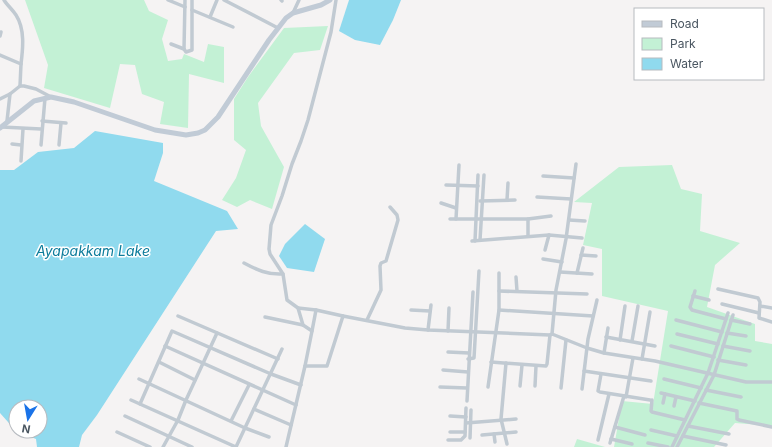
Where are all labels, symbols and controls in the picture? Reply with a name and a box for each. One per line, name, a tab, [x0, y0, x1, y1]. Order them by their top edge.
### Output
legend	[634, 8, 764, 80]
text: Road	[670, 16, 699, 31]
text: Park	[670, 36, 696, 51]
text: Water	[670, 56, 704, 71]
water label: Ayapakkam Lake	[35, 242, 150, 259]
north arrow	[8, 399, 48, 439]
text: N	[21, 421, 32, 436]

